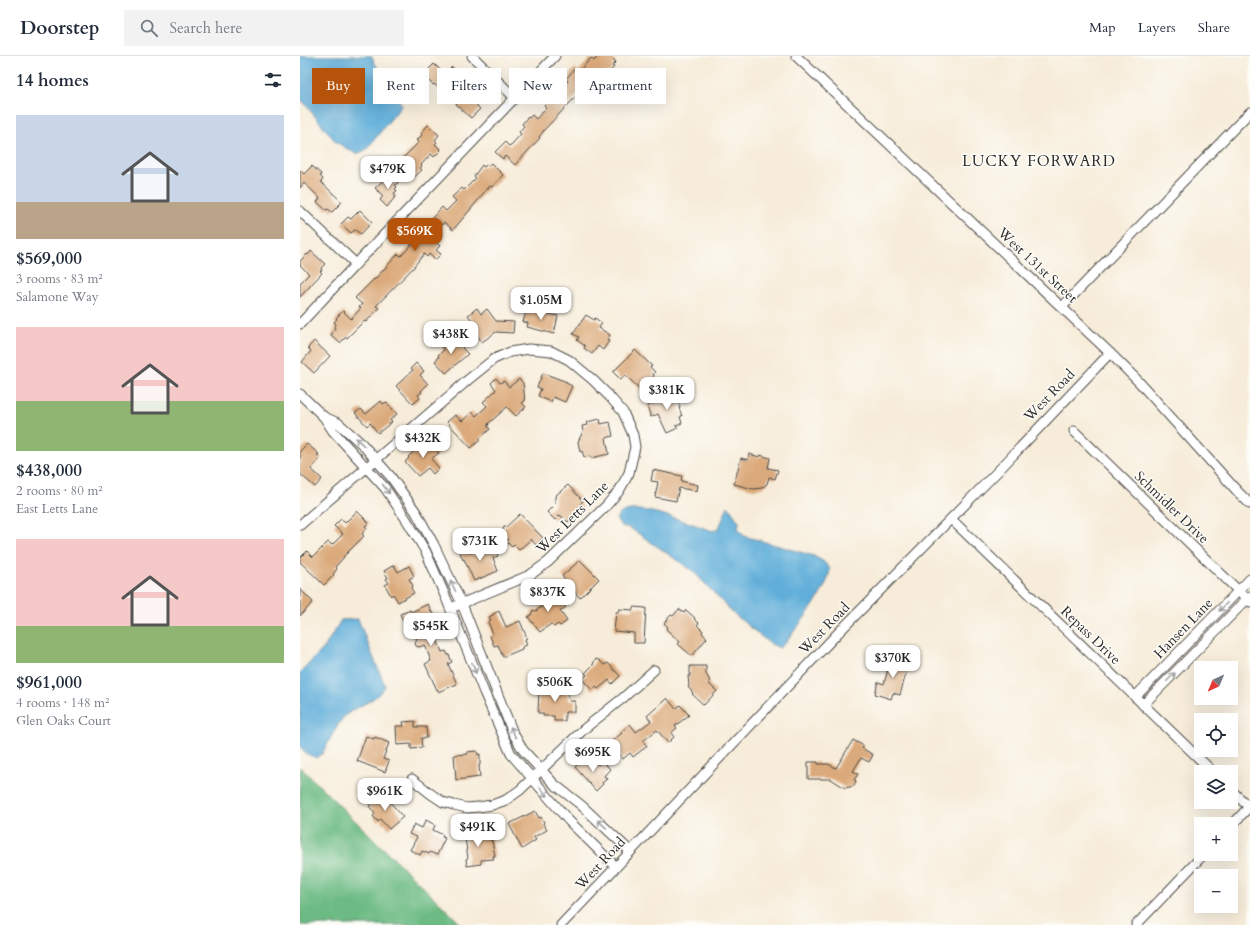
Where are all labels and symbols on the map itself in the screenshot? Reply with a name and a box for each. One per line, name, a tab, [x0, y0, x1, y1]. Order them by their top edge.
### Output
district label: LUCKY FORWARD	[962, 151, 1116, 171]
pin: $479K	[360, 156, 416, 190]
pin: $569K	[387, 218, 443, 252]
street label: West 131st Street	[993, 223, 1082, 308]
pin: $1.05M	[508, 287, 574, 321]
pin: $438K	[423, 321, 479, 355]
street label: West Road	[1019, 365, 1079, 426]
pin: $381K	[639, 377, 695, 411]
pin: $432K	[395, 425, 451, 459]
one-way arrow	[355, 438, 365, 447]
street label: Schmidler Drive	[1130, 467, 1213, 548]
street label: West Letts Lane	[531, 477, 613, 559]
one-way arrow	[382, 484, 390, 495]
pin: $731K	[452, 528, 508, 562]
pin: $837K	[520, 579, 576, 613]
one-way arrow	[449, 580, 456, 592]
street label: Hansen Lane	[1150, 594, 1217, 663]
street label: West Road	[794, 598, 854, 659]
street label: Repass Drive	[1057, 602, 1125, 669]
one-way arrow	[1218, 602, 1228, 612]
pin: $545K	[403, 613, 459, 647]
pin: $370K	[865, 645, 921, 679]
one-way arrow	[471, 661, 479, 673]
north arrow	[1194, 661, 1238, 705]
pin: $506K	[527, 669, 583, 703]
one-way arrow	[1166, 672, 1175, 682]
one-way arrow	[509, 726, 516, 738]
pin: $695K	[565, 739, 621, 773]
pin: $961K	[357, 778, 413, 812]
one-way arrow	[540, 787, 549, 797]
pin: $491K	[450, 814, 506, 848]
one-way arrow	[597, 820, 607, 829]
street label: West Road	[570, 833, 630, 894]

